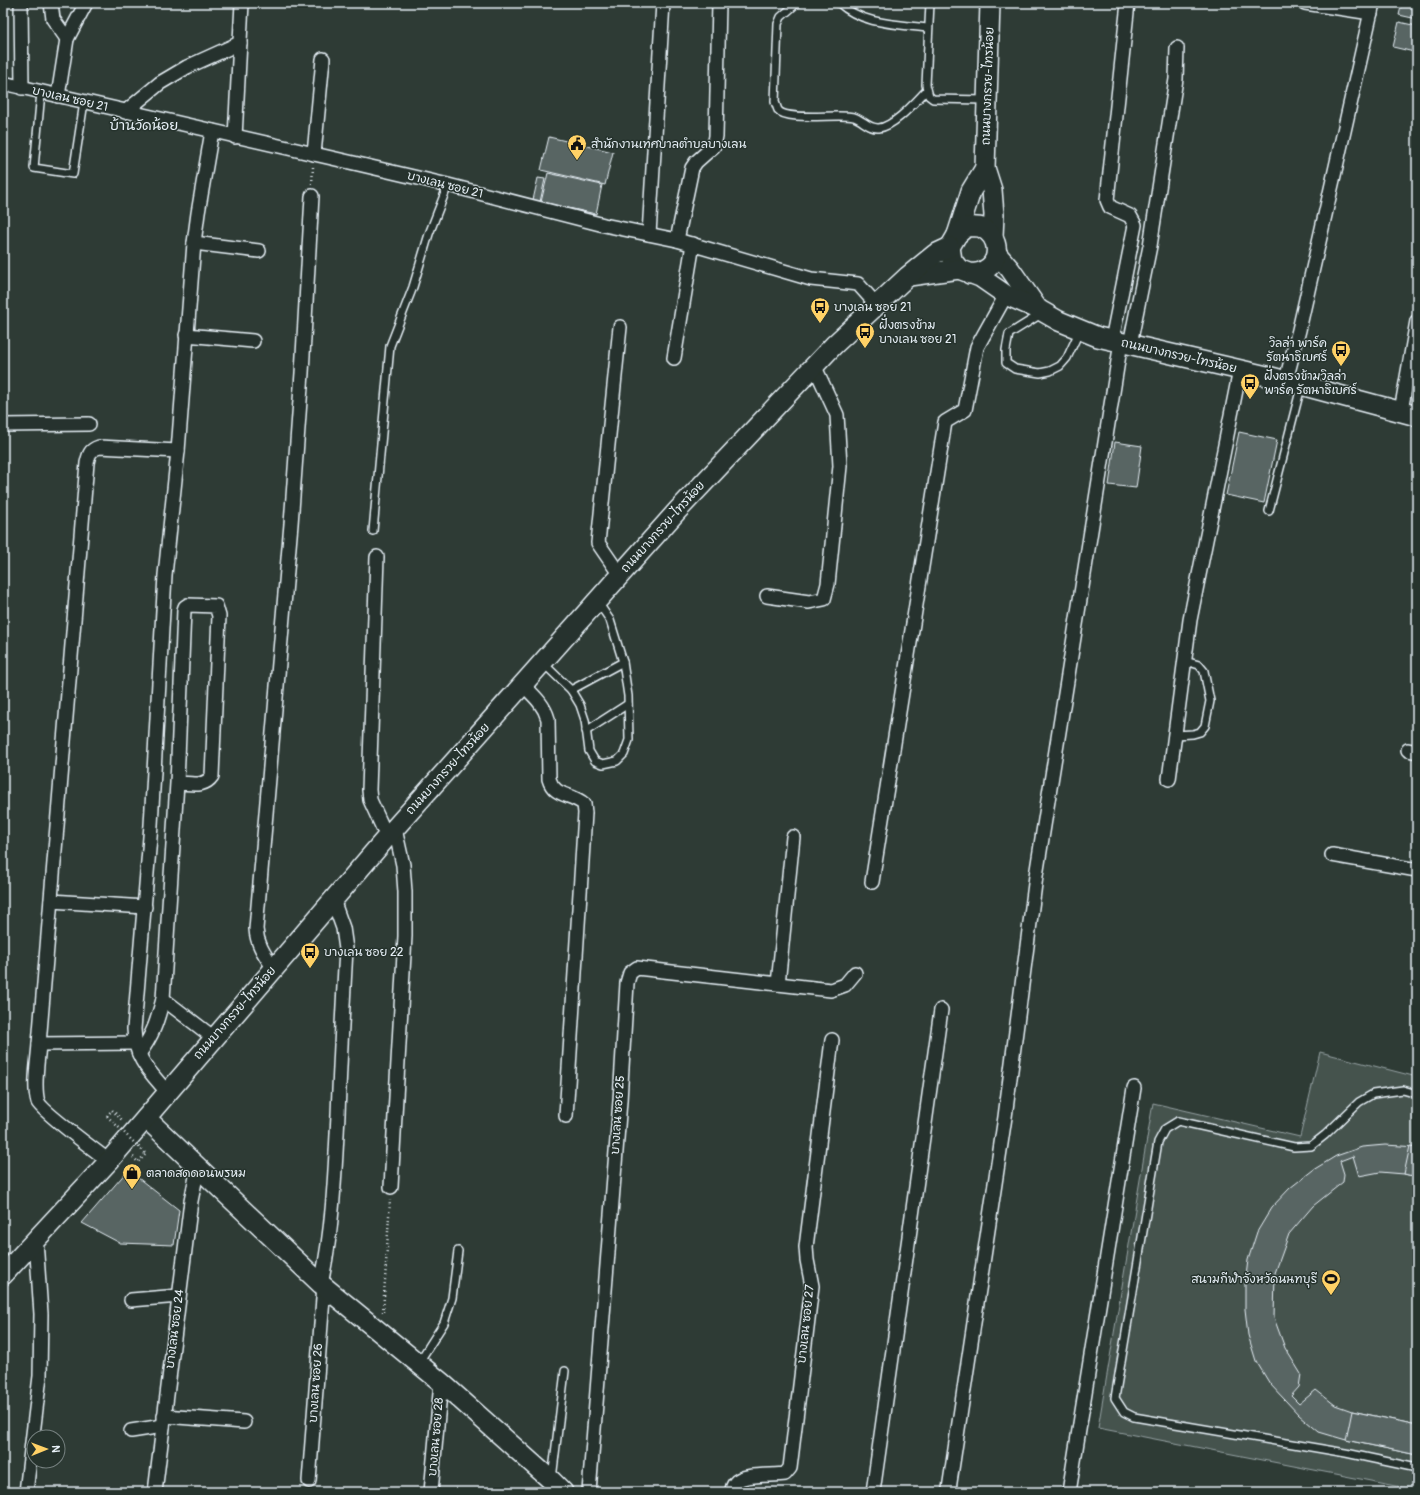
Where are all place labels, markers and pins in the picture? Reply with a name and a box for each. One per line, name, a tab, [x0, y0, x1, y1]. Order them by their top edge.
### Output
public building icon: สำนักงานเทศบาลตำบลบางเลน	[566, 133, 588, 161]
place label: สำนักงานเทศบาลตำบลบางเลน	[591, 137, 746, 152]
bus stop icon: บางเลน ซอย 21	[809, 296, 831, 324]
place label: บางเลน ซอย 21	[834, 300, 911, 315]
place label: ฝั่งตรงข้าม บางเลน ซอย 21	[879, 314, 956, 347]
bus stop icon: ฝั่งตรงข้าม บางเลน ซอย 21	[854, 321, 876, 349]
place label: วิลล่า พาร์ค รัตนาธิเบศร์	[1266, 335, 1327, 365]
bus stop icon: วิลล่า พาร์ค รัตนาธิเบศร์	[1330, 339, 1352, 367]
place label: ฝั่งตรงข้ามวิลล่า พาร์ค รัตนาธิเบศร์	[1264, 365, 1357, 398]
bus stop icon: ฝั่งตรงข้ามวิลล่า พาร์ค รัตนาธิเบศร์	[1239, 372, 1261, 400]
bus stop icon: บางเลน ซอย 22	[299, 941, 321, 969]
place label: บางเลน ซอย 22	[324, 945, 404, 960]
shop icon: ตลาดสดดอนพรหม	[121, 1162, 143, 1190]
place label: ตลาดสดดอนพรหม	[146, 1166, 246, 1181]
sports icon: สนามกีฬาจังหวัดนนทบุรี	[1320, 1268, 1342, 1296]
place label: สนามกีฬาจังหวัดนนทบุรี	[1191, 1272, 1317, 1288]

